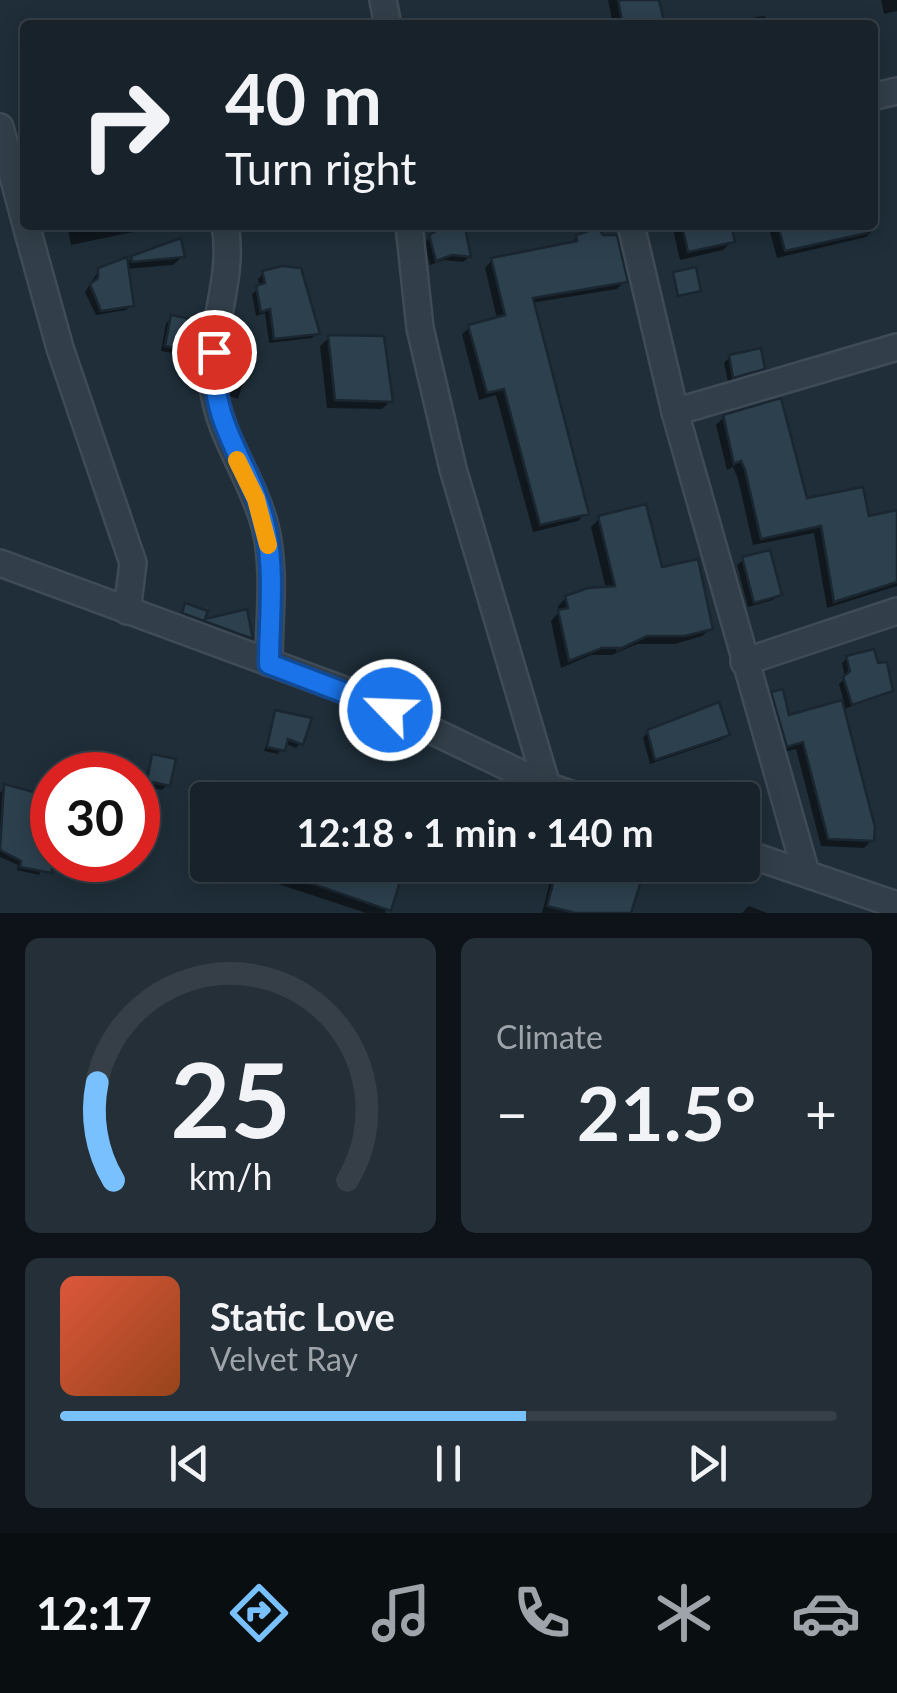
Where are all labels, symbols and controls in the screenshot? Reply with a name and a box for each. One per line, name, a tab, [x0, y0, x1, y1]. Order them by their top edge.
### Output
text: 40 m	[225, 56, 382, 140]
icon: right	[60, 60, 190, 190]
text: Turn right	[225, 141, 416, 195]
pin	[172, 310, 257, 395]
icon: arrive	[187, 325, 242, 380]
position arrow	[338, 658, 442, 762]
speed limit sign: 30	[30, 752, 160, 882]
text: 12:18 · 1 min · 140 m	[296, 809, 654, 855]
text: Climate	[496, 1017, 603, 1056]
text: 25	[170, 1035, 291, 1160]
text: 21.5°	[577, 1067, 756, 1157]
text: −	[496, 1080, 528, 1146]
text: +	[805, 1080, 837, 1146]
text: km/h	[189, 1155, 272, 1198]
text: Static Love	[210, 1293, 395, 1339]
text: Velvet Ray	[210, 1339, 358, 1378]
icon: previous	[162, 1436, 217, 1491]
icon: pause	[421, 1436, 476, 1491]
icon: next	[680, 1436, 735, 1491]
icon: directions	[224, 1578, 294, 1648]
icon: music	[366, 1578, 436, 1648]
icon: phone	[507, 1578, 577, 1648]
icon: climate	[649, 1578, 719, 1648]
icon: car	[791, 1578, 861, 1648]
text: 12:17	[36, 1586, 152, 1640]

